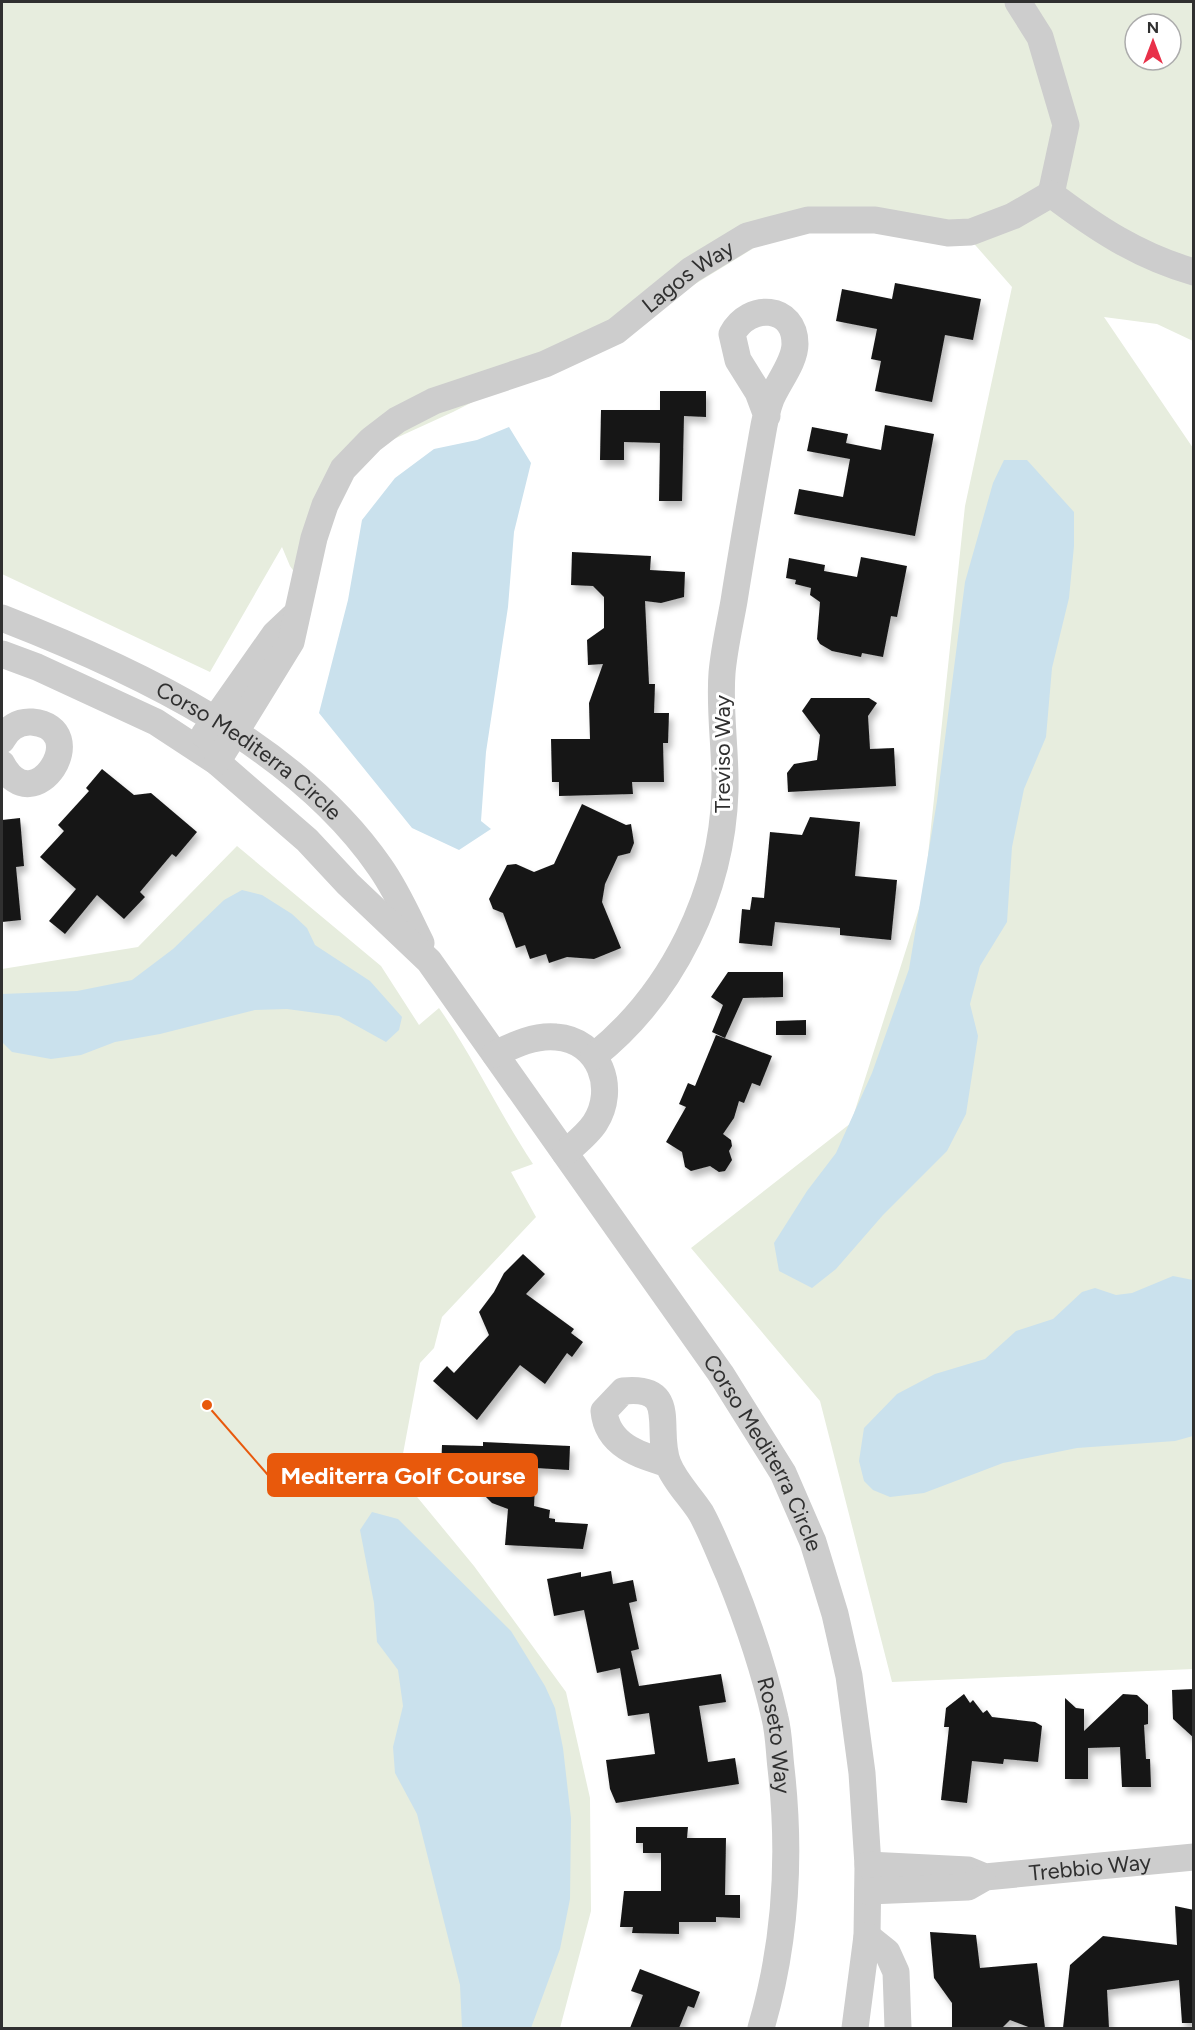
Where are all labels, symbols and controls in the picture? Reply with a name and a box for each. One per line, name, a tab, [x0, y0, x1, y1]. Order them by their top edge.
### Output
north arrow	[1123, 12, 1183, 72]
text: N	[1147, 18, 1159, 37]
street label: Lagos Way	[636, 234, 739, 319]
street label: Corso Mediterra Circle	[152, 676, 347, 826]
street label: Treviso Way	[709, 695, 736, 813]
street label: Corso Mediterra Circle	[697, 1349, 828, 1555]
callout: Mediterra Golf Course	[268, 1454, 537, 1496]
text: Mediterra Golf Course	[280, 1461, 526, 1490]
street label: Roseto Way	[751, 1674, 796, 1795]
street label: Trebbio Way	[1028, 1848, 1153, 1887]

